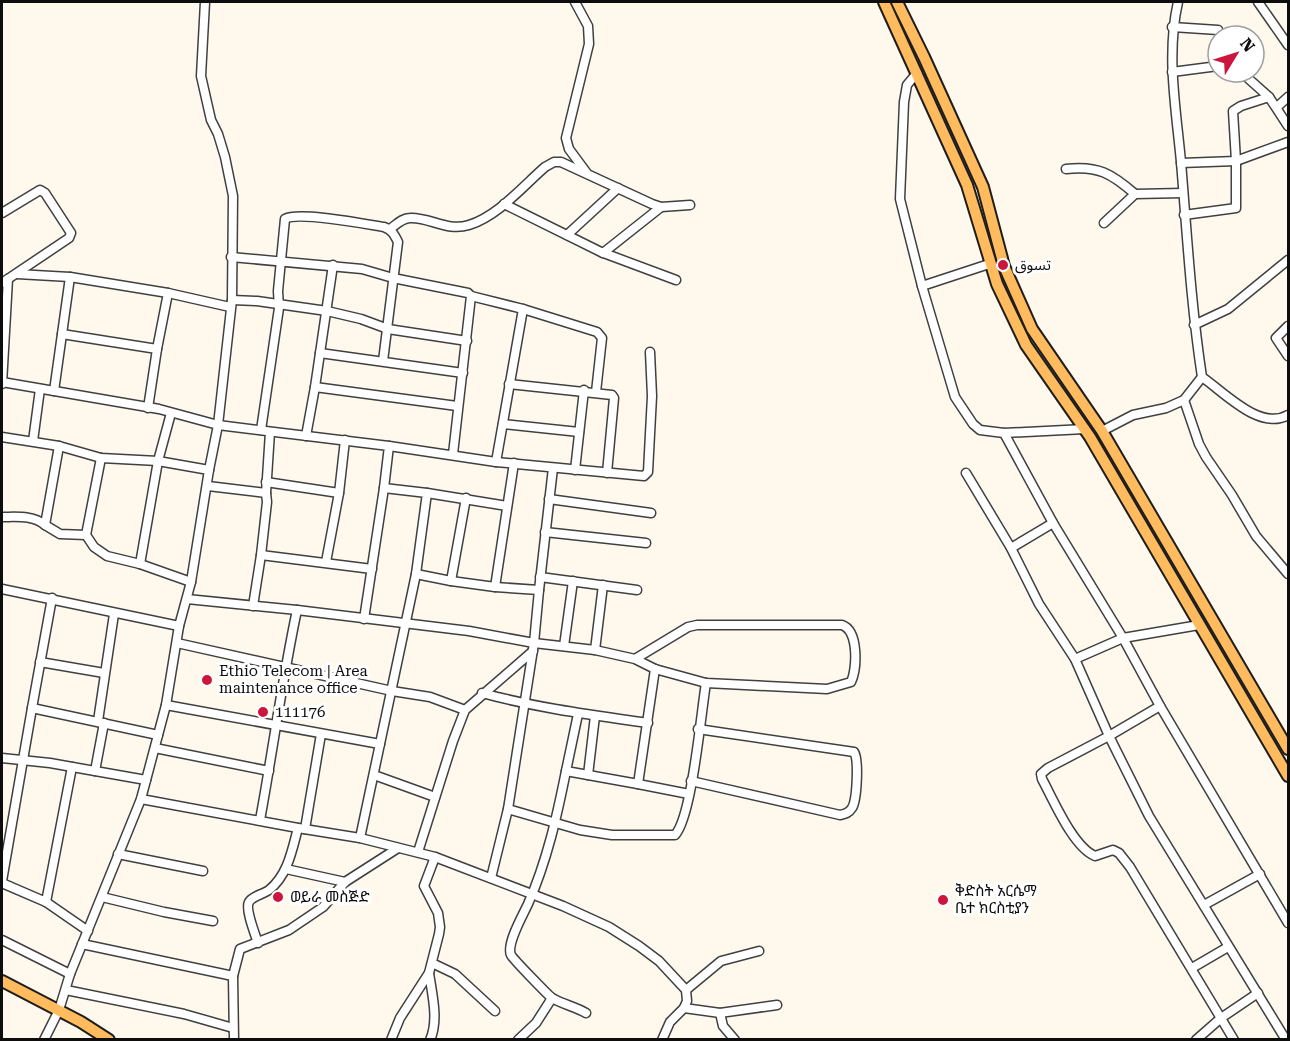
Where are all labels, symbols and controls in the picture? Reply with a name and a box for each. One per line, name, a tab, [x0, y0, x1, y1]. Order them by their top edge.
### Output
north arrow	[1206, 24, 1266, 84]
text: N	[1236, 34, 1259, 56]
place label: تسوق	[1015, 256, 1051, 274]
marker: تسوق	[996, 258, 1010, 272]
place label: Ethio Telecom | Area maintenance office	[219, 662, 368, 697]
marker: Ethio Telecom | Area maintenance office	[200, 673, 214, 687]
place label: 111176	[275, 703, 325, 721]
marker: 111176	[256, 705, 270, 719]
place label: ቅድስት አርሴማ ቤተ ክርስቲያን	[955, 882, 1037, 917]
place label: ወይራ መስጅድ	[290, 888, 370, 906]
marker: ወይራ መስጅድ	[271, 890, 285, 904]
marker: ቅድስት አርሴማ ቤተ ክርስቲያን	[936, 893, 950, 907]

